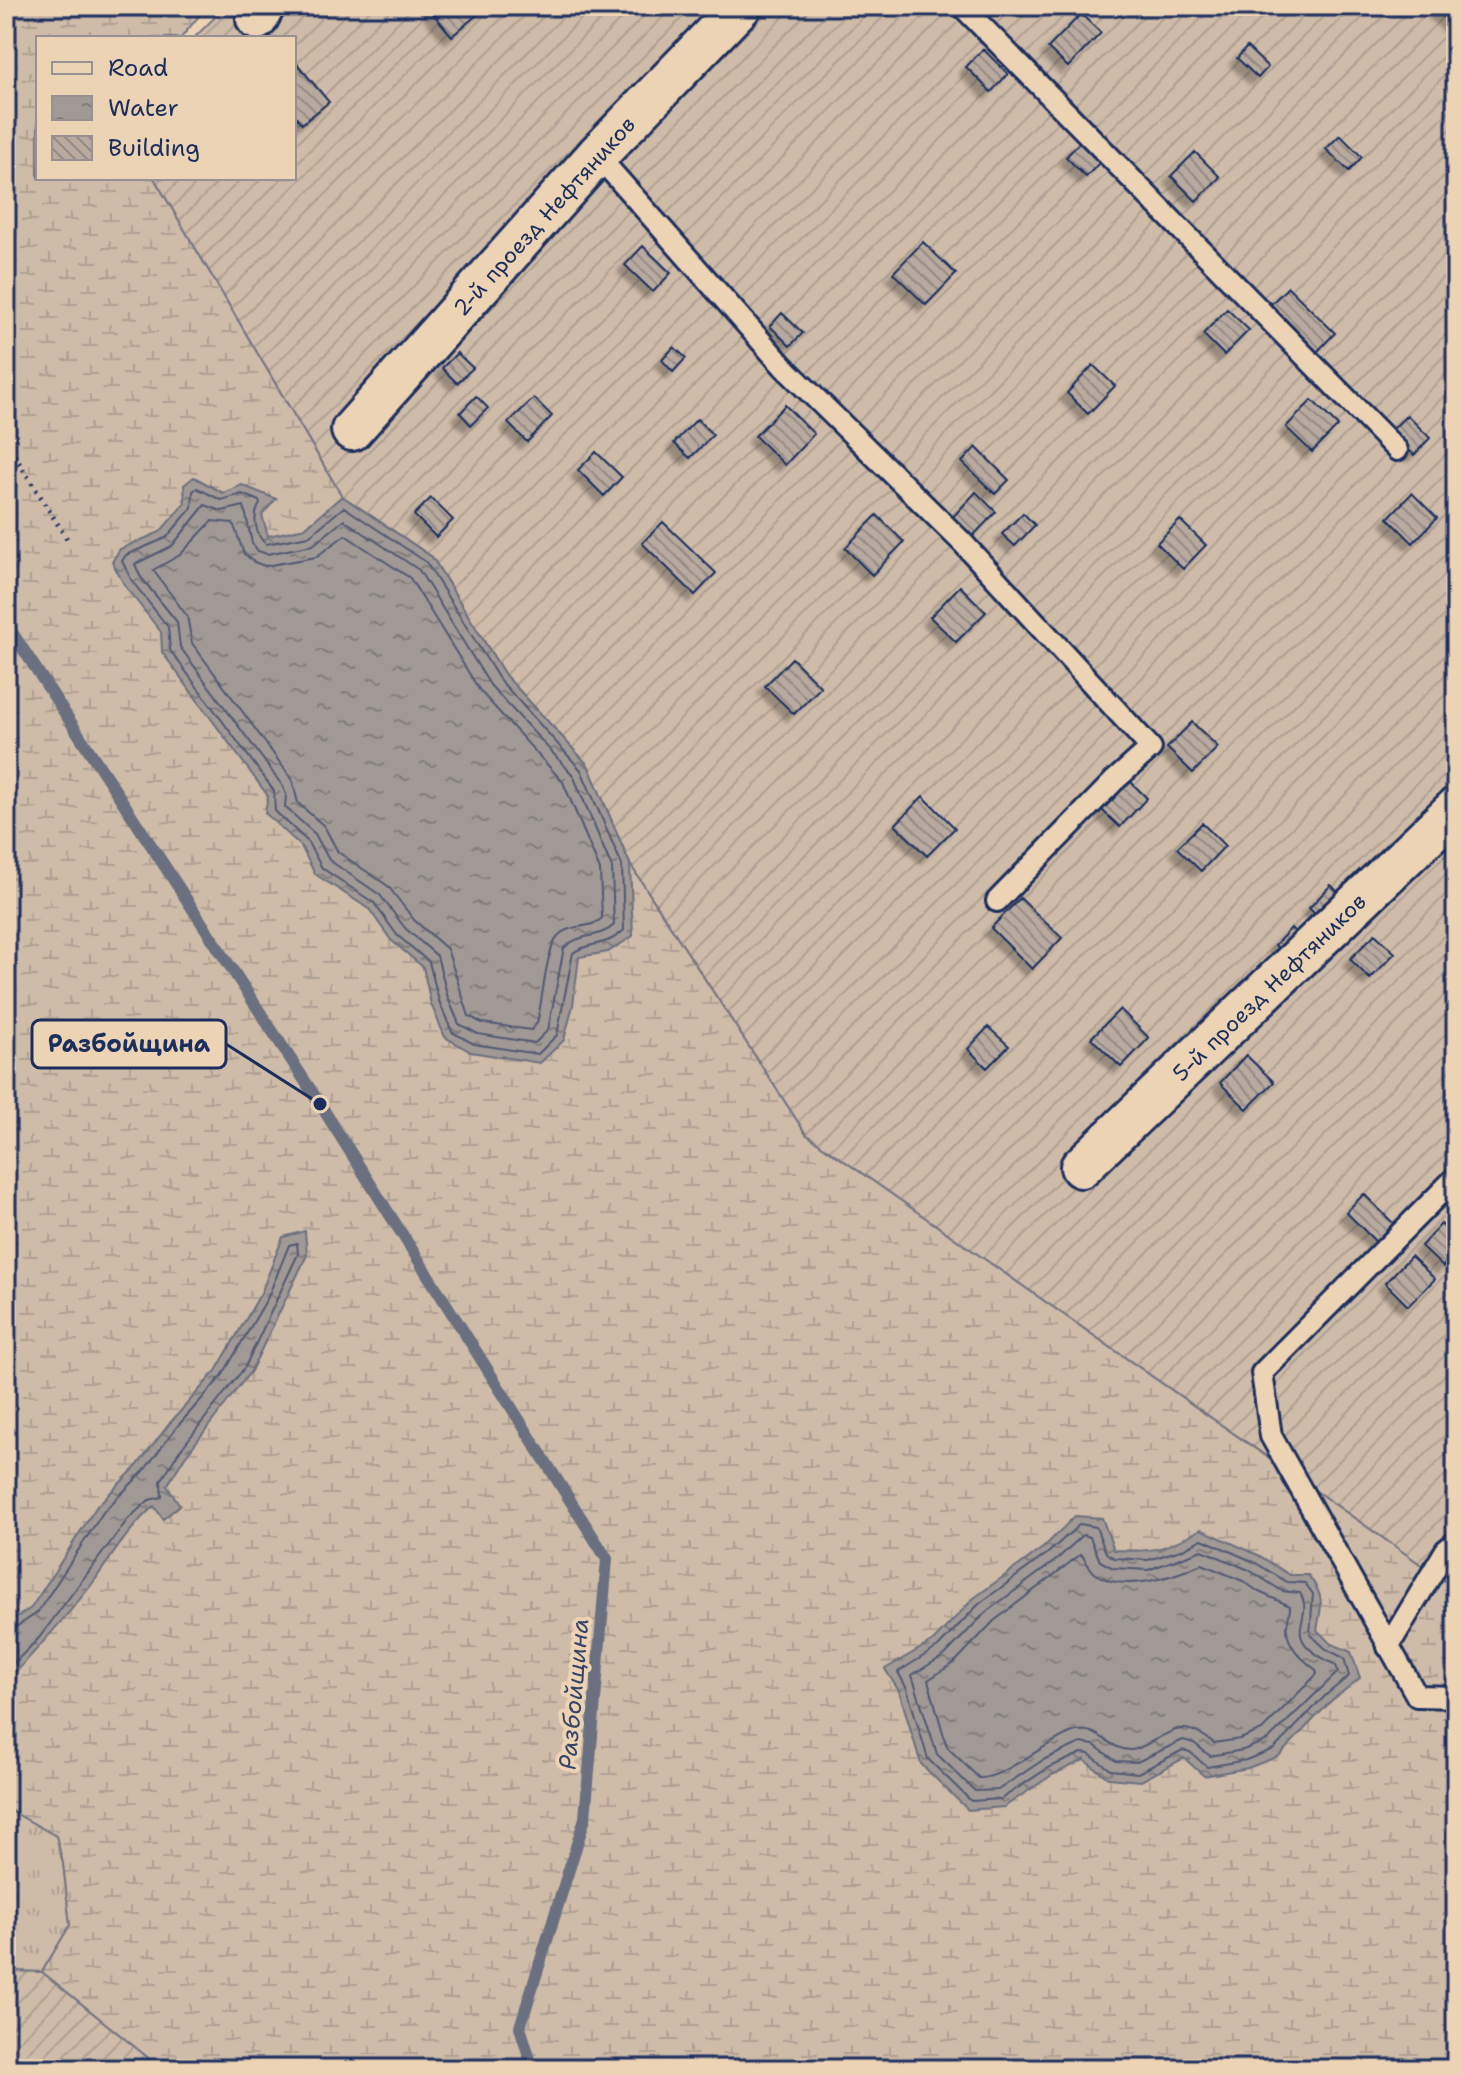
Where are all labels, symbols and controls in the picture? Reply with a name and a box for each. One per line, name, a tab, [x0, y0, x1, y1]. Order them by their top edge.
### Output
legend	[36, 36, 296, 180]
text: Road	[108, 52, 168, 84]
text: Water	[108, 92, 179, 124]
street label: 2-й проезд Нефтяников	[447, 110, 642, 322]
text: Building	[108, 132, 200, 164]
street label: 5-й проезд Нефтяников	[1166, 887, 1372, 1088]
callout: Разбойщина	[32, 1020, 226, 1068]
text: Разбойщина	[48, 1028, 211, 1060]
water label: Разбойщина	[551, 1617, 597, 1771]

